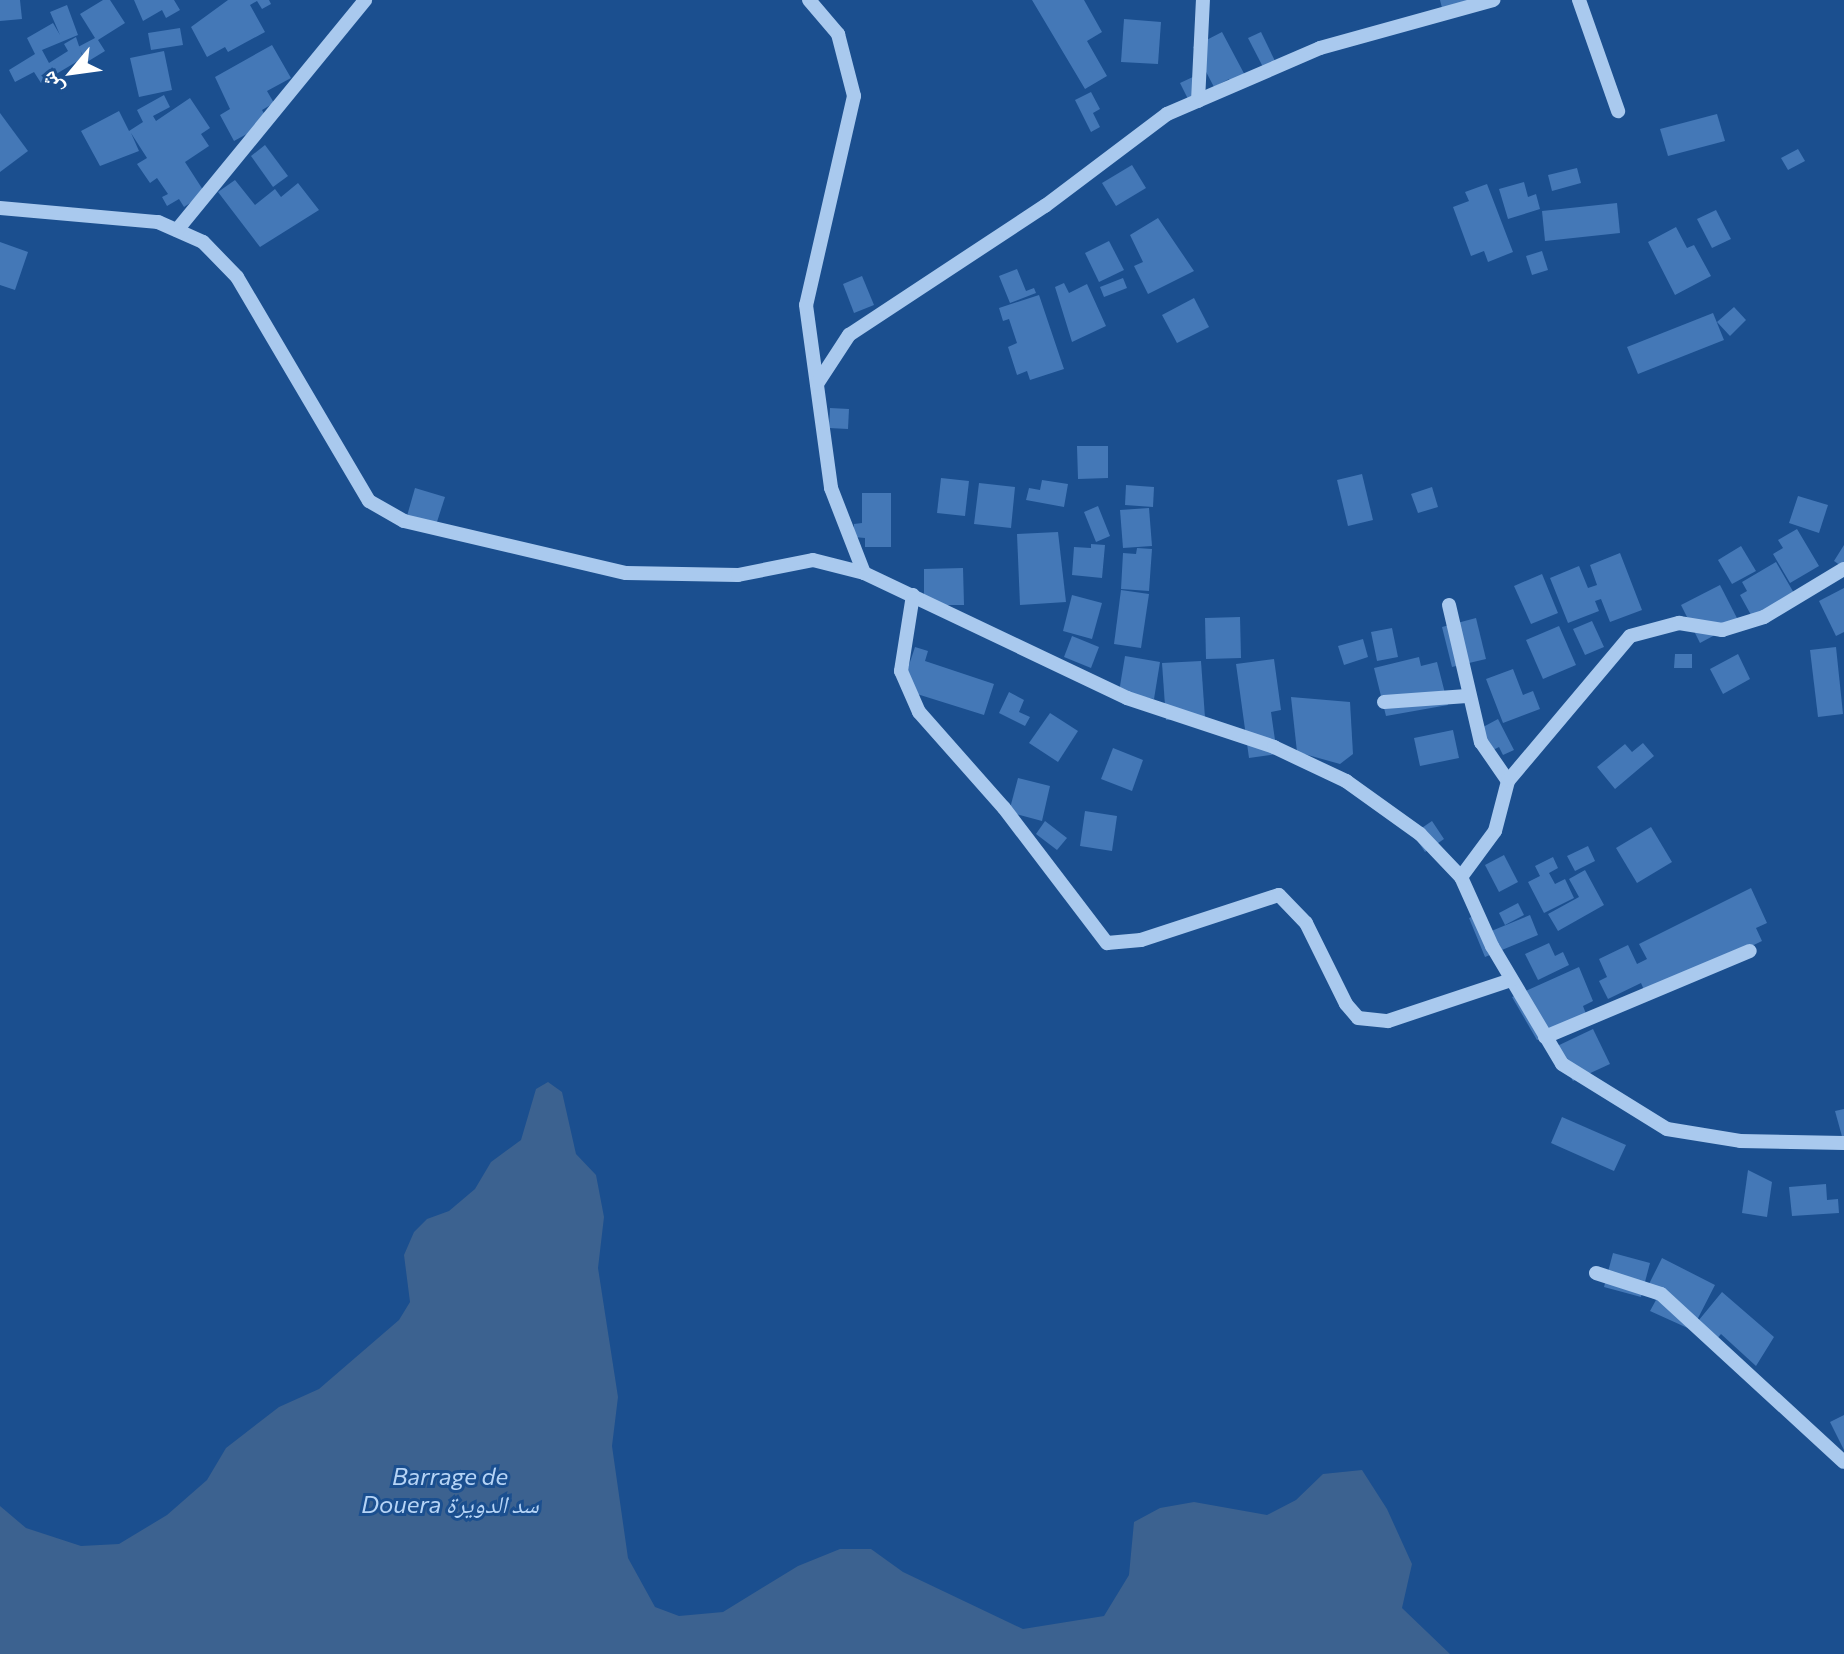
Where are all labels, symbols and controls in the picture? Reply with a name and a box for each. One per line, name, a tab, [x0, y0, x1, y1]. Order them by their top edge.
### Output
north arrow	[32, 32, 112, 112]
text: ش	[33, 67, 68, 101]
water label: Barrage de Douera سد الدويرة	[361, 1462, 539, 1518]

